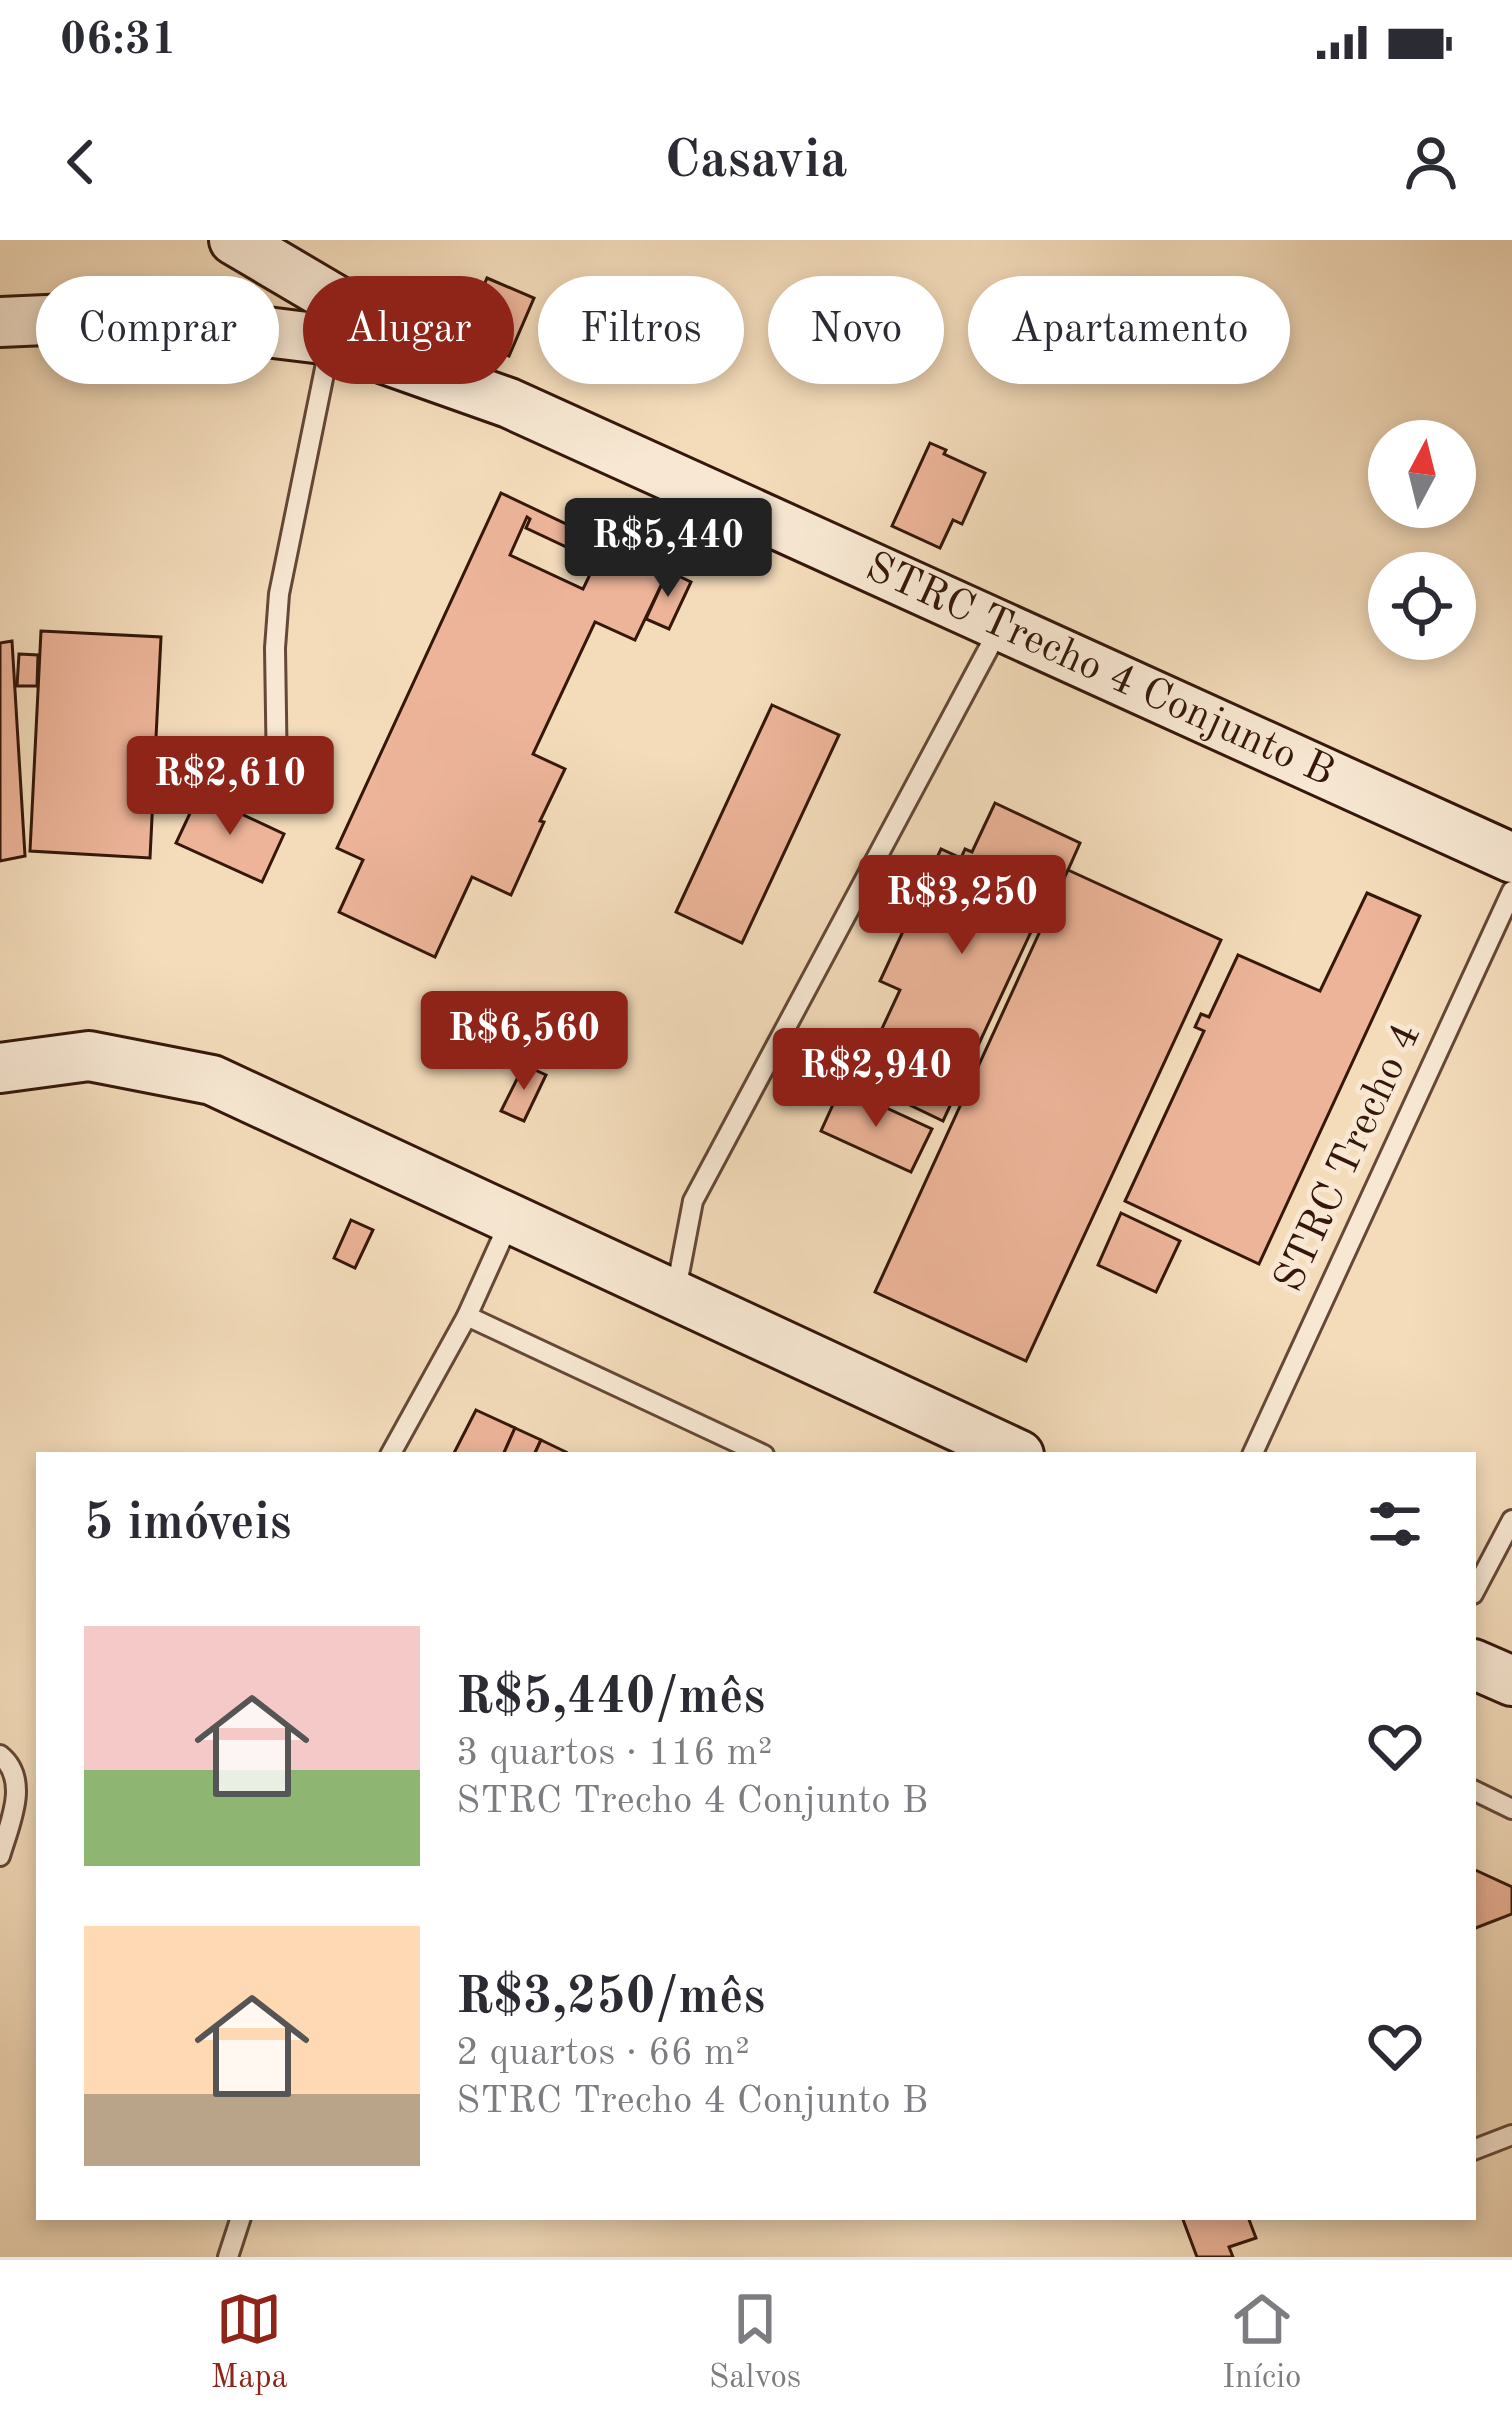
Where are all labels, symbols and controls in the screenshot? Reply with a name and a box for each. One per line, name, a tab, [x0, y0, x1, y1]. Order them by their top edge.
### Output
text: 06:31	[60, 19, 177, 64]
icon: back	[48, 129, 114, 195]
icon: person	[1398, 129, 1464, 195]
text: Casavia	[664, 135, 848, 189]
chip: Comprar	[36, 276, 279, 384]
chip: Alugar	[303, 276, 514, 384]
chip: Filtros	[538, 276, 744, 384]
chip: Novo	[768, 276, 944, 384]
chip: Apartamento	[968, 276, 1290, 384]
north arrow	[1368, 420, 1476, 528]
map controls	[1368, 420, 1476, 660]
pin: R$5,440	[557, 498, 779, 600]
text: R$5,440	[592, 517, 744, 556]
street label: STRC Trecho 4 Conjunto B	[859, 547, 1340, 795]
button: locate	[1368, 552, 1476, 660]
pin: R$2,610	[119, 736, 341, 838]
text: R$2,610	[154, 755, 306, 794]
pin: R$3,250	[851, 855, 1073, 957]
text: R$3,250	[886, 874, 1038, 913]
pin: R$6,560	[413, 991, 635, 1093]
text: R$6,560	[448, 1010, 600, 1049]
street label: STRC Trecho 4	[1269, 1017, 1429, 1299]
pin: R$2,940	[765, 1028, 987, 1130]
text: R$2,940	[800, 1047, 952, 1086]
icon: filters	[1362, 1491, 1428, 1557]
text: 5 imóveis	[84, 1499, 291, 1550]
text: R$5,440/mês	[456, 1673, 765, 1724]
icon: home	[180, 1674, 324, 1818]
icon: heart	[1362, 1713, 1428, 1779]
text: 3 quartos · 116 m²	[456, 1734, 772, 1773]
text: STRC Trecho 4 Conjunto B	[456, 1782, 929, 1821]
text: R$3,250/mês	[456, 1973, 765, 2024]
icon: home	[180, 1974, 324, 2118]
icon: heart	[1362, 2013, 1428, 2079]
text: 2 quartos · 66 m²	[456, 2034, 750, 2073]
text: STRC Trecho 4 Conjunto B	[456, 2082, 929, 2121]
tab: Mapa	[210, 2286, 288, 2399]
tab: Salvos	[709, 2286, 801, 2399]
tab: Início	[1222, 2286, 1302, 2399]

